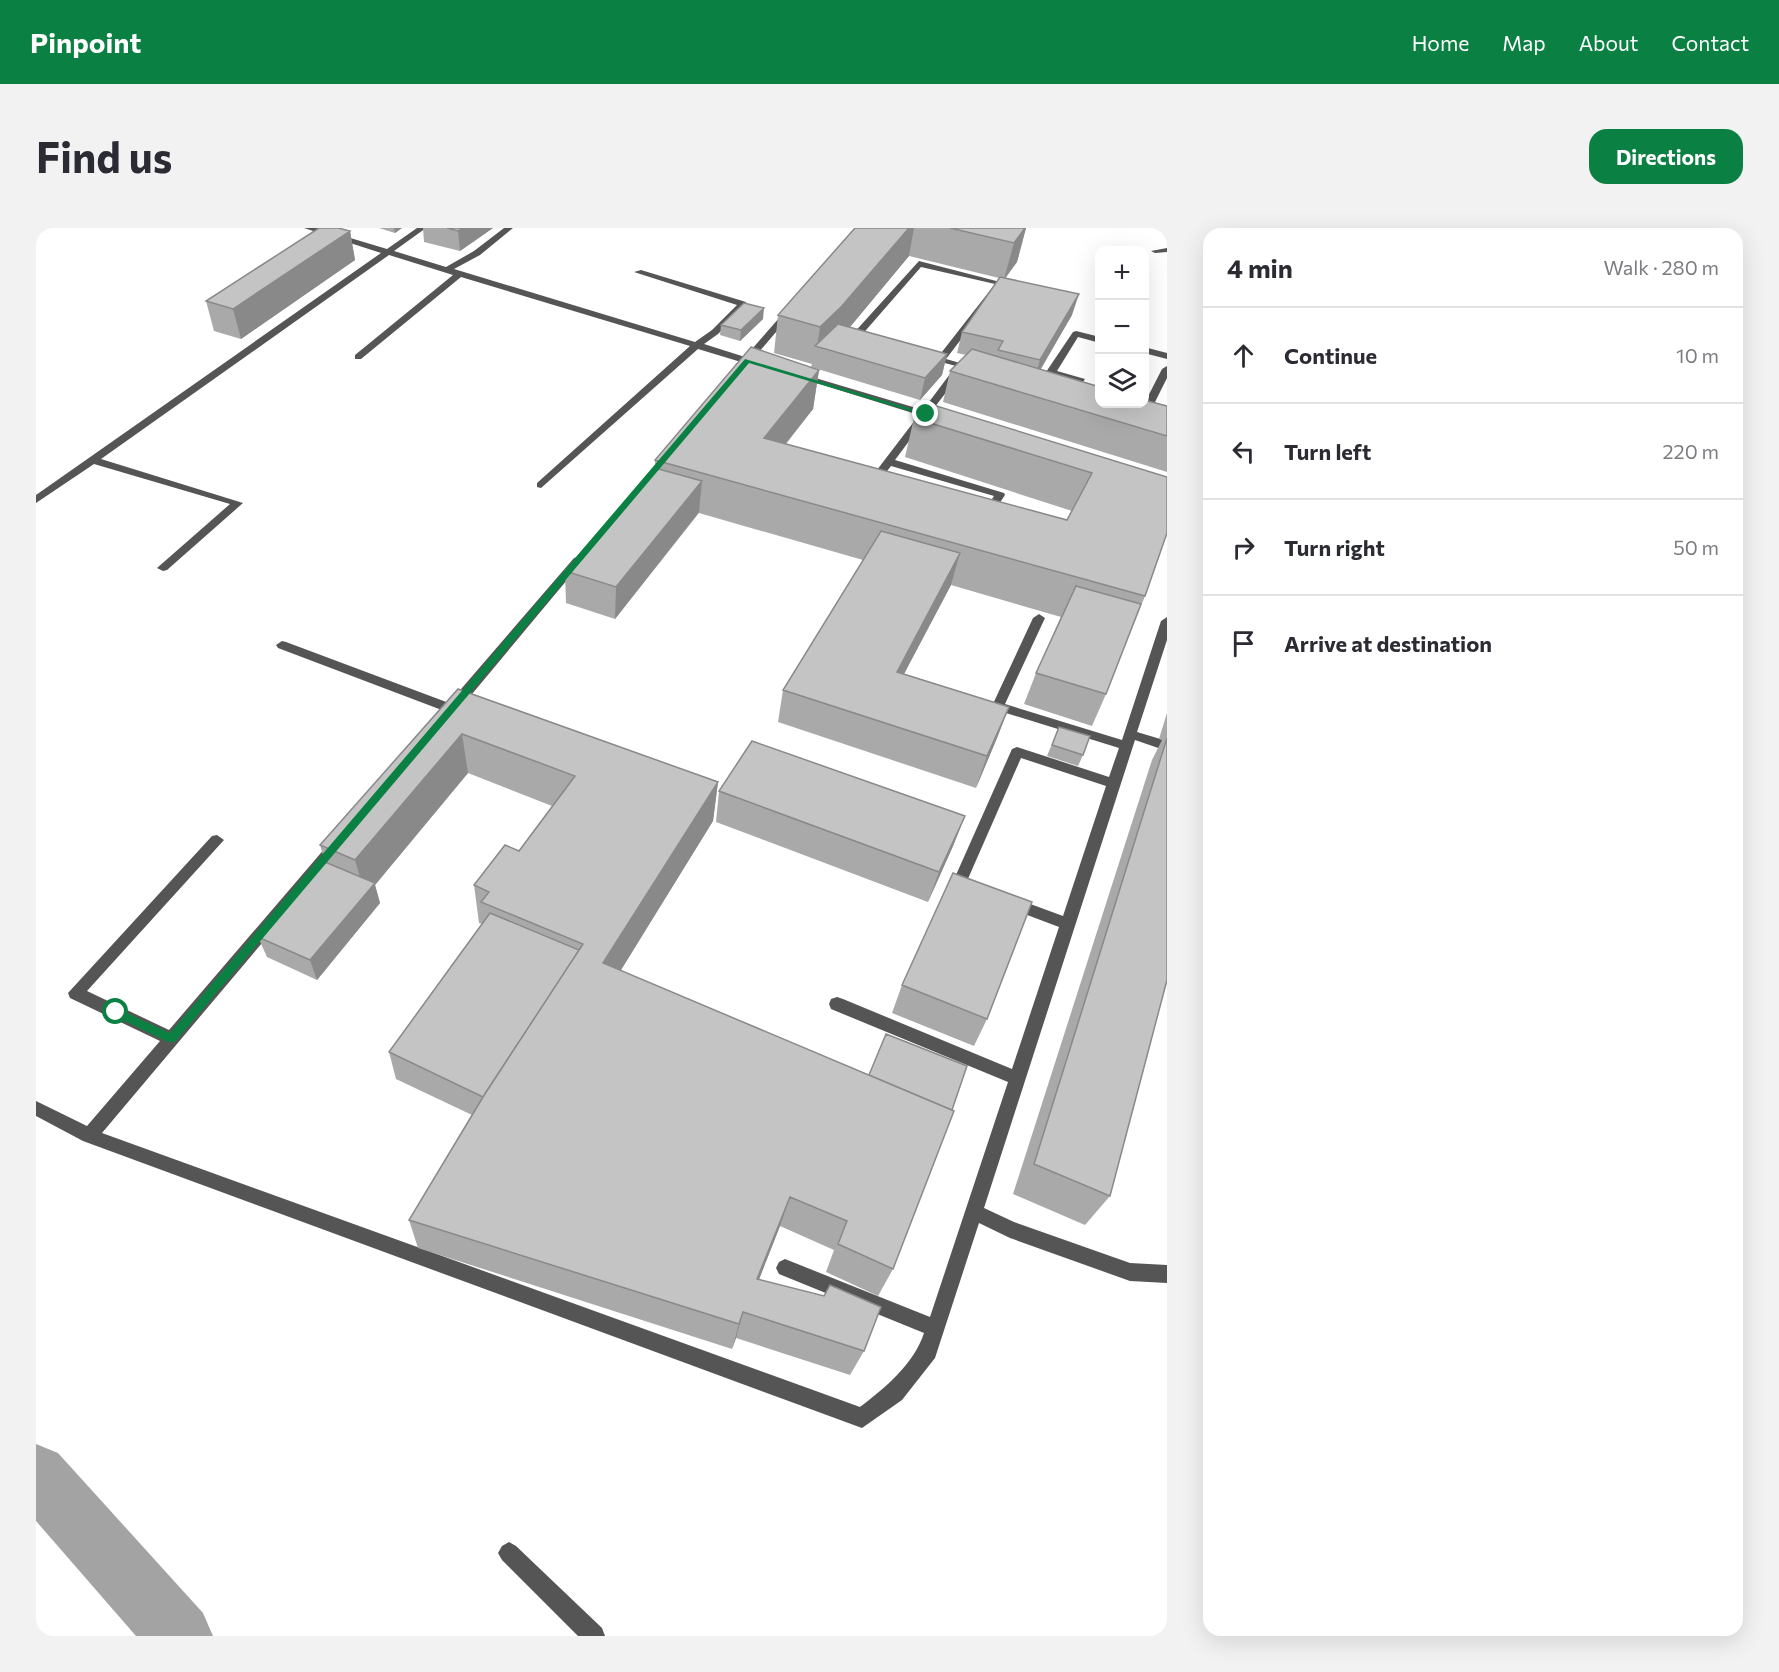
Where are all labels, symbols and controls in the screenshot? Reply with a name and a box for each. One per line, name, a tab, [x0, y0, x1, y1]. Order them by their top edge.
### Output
text: Pinpoint	[30, 25, 141, 59]
text: Home	[1412, 30, 1469, 55]
text: Map	[1502, 30, 1546, 55]
text: About	[1579, 30, 1638, 55]
text: Contact	[1671, 30, 1749, 55]
button: Directions	[1589, 129, 1743, 184]
text: Find us	[36, 130, 172, 182]
map controls	[1095, 246, 1149, 408]
button: +	[1095, 246, 1149, 300]
text: 4 min	[1227, 252, 1293, 283]
text: Walk · 280 m	[1603, 255, 1719, 279]
button: −	[1095, 300, 1149, 354]
icon: ahead	[1227, 339, 1260, 372]
text: Continue	[1284, 342, 1377, 369]
text: 10 m	[1676, 343, 1719, 367]
button: layers	[1095, 354, 1149, 408]
route end	[912, 400, 938, 426]
icon: left	[1227, 435, 1260, 468]
text: Turn left	[1284, 438, 1371, 465]
text: 220 m	[1663, 439, 1719, 463]
icon: right	[1227, 531, 1260, 564]
text: Turn right	[1284, 534, 1385, 561]
text: 50 m	[1673, 535, 1719, 559]
icon: arrive	[1227, 627, 1260, 660]
text: Arrive at destination	[1284, 630, 1492, 657]
route start	[102, 998, 128, 1024]

